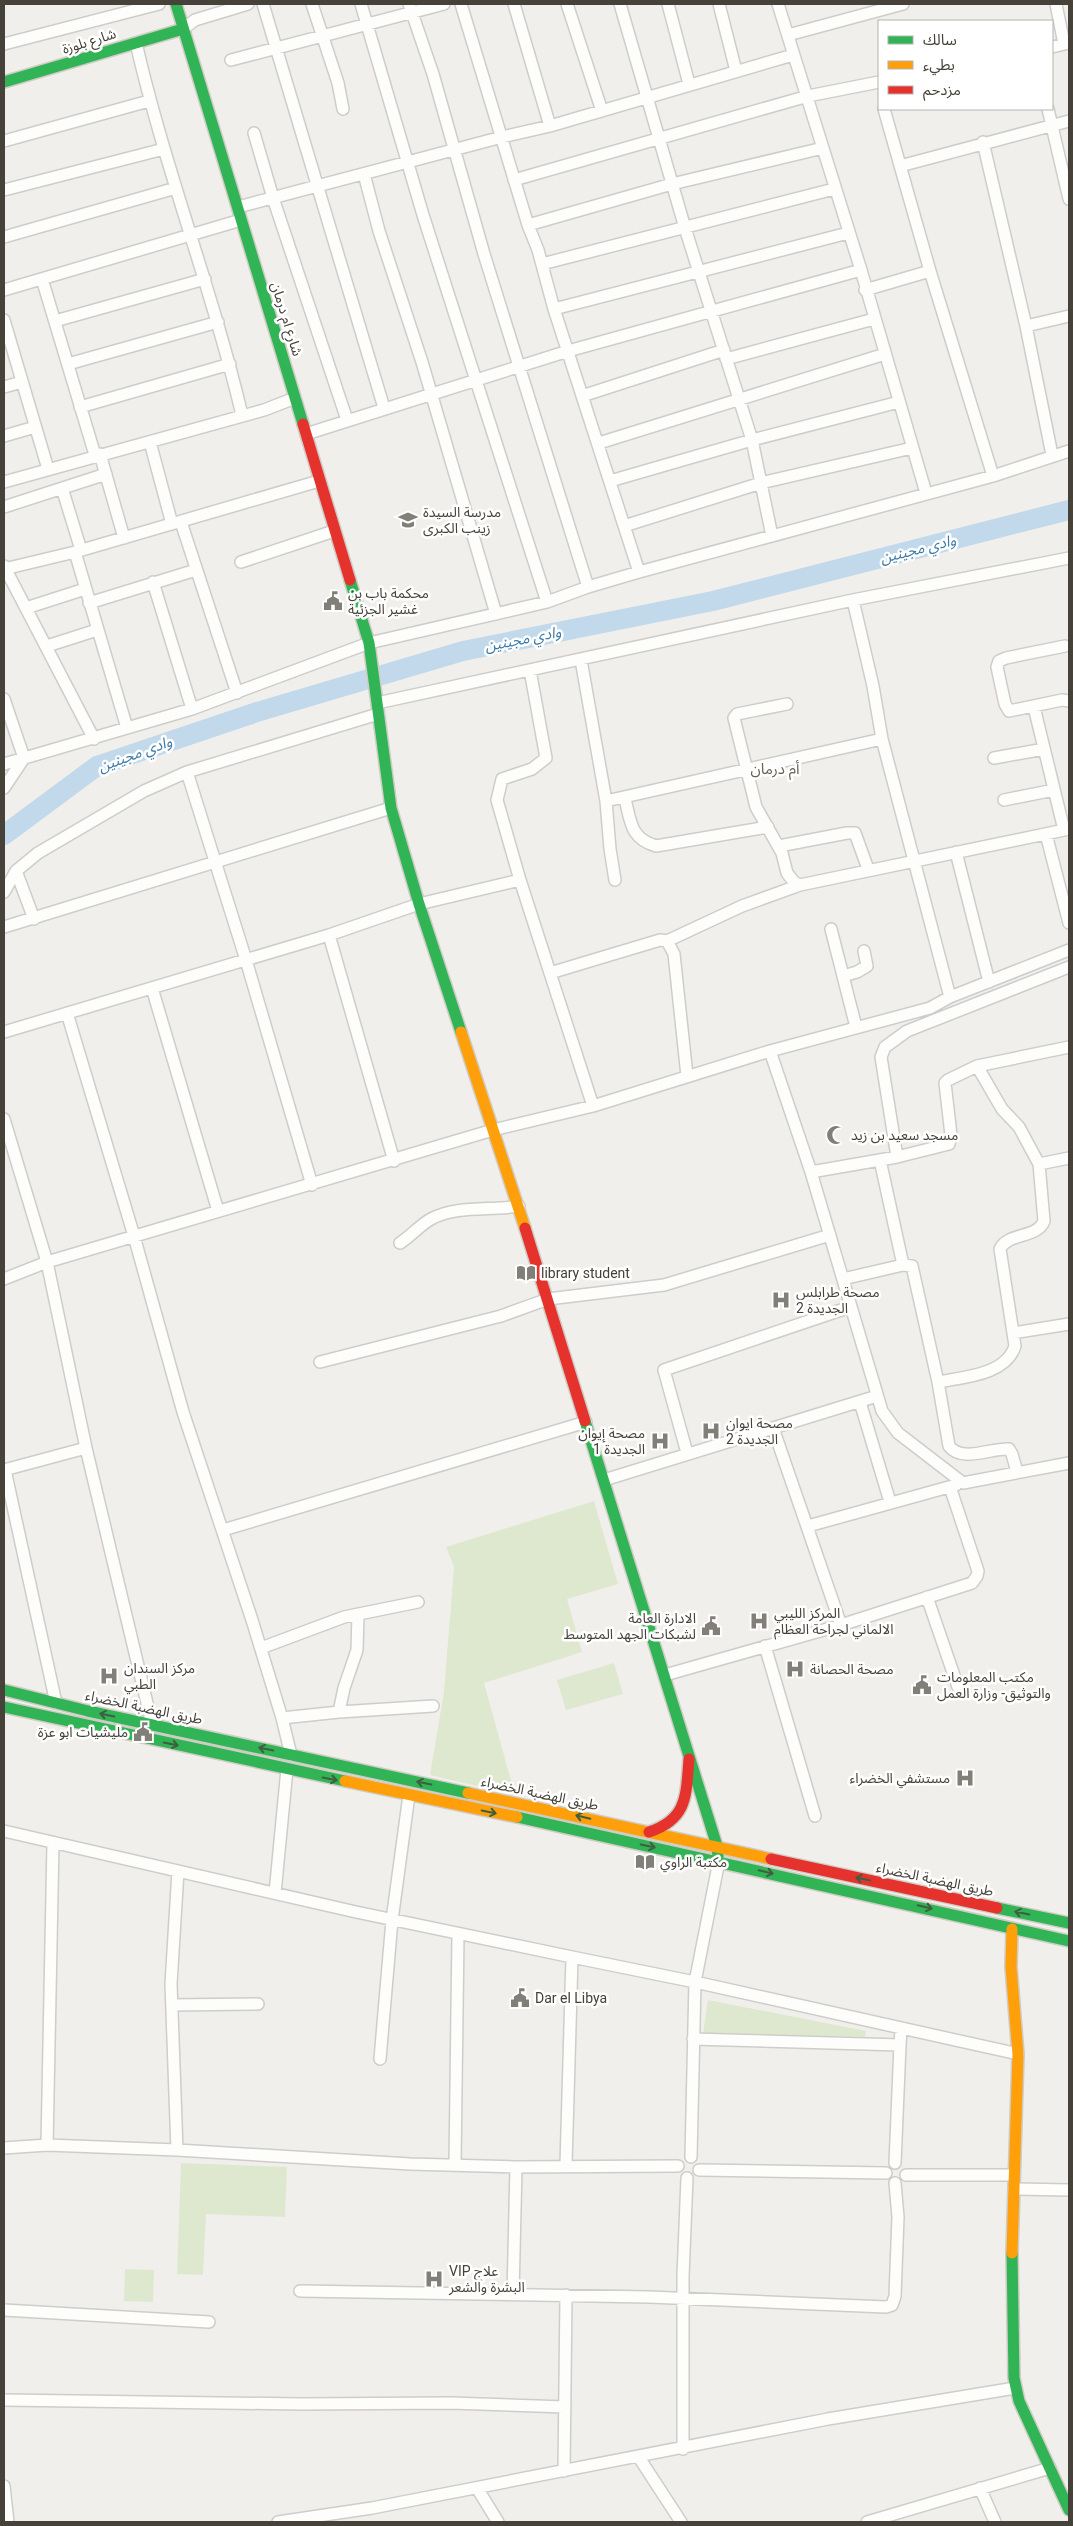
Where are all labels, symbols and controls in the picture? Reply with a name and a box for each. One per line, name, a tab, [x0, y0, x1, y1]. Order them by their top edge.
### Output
legend	[878, 20, 1053, 110]
street label: شارع بلوزة	[60, 25, 119, 60]
text: سالك	[923, 31, 957, 49]
text: بطيء	[923, 56, 955, 76]
text: مزدحم	[923, 81, 961, 101]
street label: شارع ام درمان	[265, 280, 306, 359]
place label: مدرسة السيدة زينب الكبرى	[423, 504, 501, 537]
school or university icon: مدرسة السيدة زينب الكبرى	[397, 509, 419, 531]
water label: وادي مجينين	[878, 531, 959, 569]
place label: محكمة باب بن غشير الجزئية	[348, 585, 429, 618]
public building icon: محكمة باب بن غشير الجزئية	[322, 590, 344, 612]
water label: وادي مجينين	[483, 623, 563, 658]
water label: وادي مجينين	[96, 732, 175, 778]
district label: أم درمان	[750, 760, 800, 780]
mosque icon: مسجد سعيد بن زيد	[825, 1124, 847, 1146]
place label: مسجد سعيد بن زيد	[851, 1127, 958, 1144]
library icon: library student	[515, 1262, 537, 1284]
place label: library student	[541, 1265, 630, 1281]
place label: مصحة طرابلس الجديدة 2	[796, 1284, 880, 1316]
hospital icon: مصحة طرابلس الجديدة 2	[770, 1289, 792, 1311]
place label: مصحة ايوان الجديدة 2	[726, 1415, 793, 1447]
hospital icon: مصحة ايوان الجديدة 2	[700, 1420, 722, 1442]
place label: مصحة إيوان الجديدة 1	[578, 1425, 645, 1457]
hospital icon: مصحة إيوان الجديدة 1	[649, 1430, 671, 1452]
place label: المركز الليبي الالماني لجراحة العظام	[774, 1605, 894, 1640]
place label: الادارة العامة لشبكات الجهد المتوسط	[564, 1610, 696, 1643]
hospital icon: المركز الليبي الالماني لجراحة العظام	[748, 1610, 770, 1632]
public building icon: الادارة العامة لشبكات الجهد المتوسط	[700, 1615, 722, 1637]
hospital icon: مصحة الحصانة	[784, 1658, 806, 1680]
place label: مركز السندان الطبي	[124, 1660, 195, 1695]
place label: مصحة الحصانة	[810, 1661, 894, 1677]
hospital icon: مركز السندان الطبي	[98, 1665, 120, 1687]
place label: مكتب المعلومات والتوثيق- وزارة العمل	[937, 1669, 1051, 1703]
public building icon: مكتب المعلومات والتوثيق- وزارة العمل	[911, 1674, 933, 1696]
street label: طريق الهضبة الخضراء	[83, 1687, 204, 1729]
one-way arrow	[99, 1710, 115, 1719]
public building icon: مليشيات ابو عزة	[132, 1721, 154, 1743]
place label: مليشيات ابو عزة	[38, 1724, 128, 1741]
one-way arrow	[162, 1740, 178, 1750]
one-way arrow	[258, 1744, 274, 1753]
hospital icon: مستشفي الخضراء	[954, 1767, 976, 1789]
place label: مستشفي الخضراء	[849, 1770, 950, 1789]
street label: طريق الهضبة الخضراء	[479, 1773, 600, 1815]
one-way arrow	[321, 1774, 337, 1784]
one-way arrow	[417, 1778, 433, 1787]
one-way arrow	[480, 1808, 496, 1817]
one-way arrow	[576, 1812, 592, 1821]
one-way arrow	[639, 1842, 655, 1851]
library icon: مكتبة الراوي	[634, 1851, 656, 1873]
place label: مكتبة الراوي	[660, 1854, 727, 1873]
street label: طريق الهضبة الخضراء	[874, 1859, 995, 1901]
one-way arrow	[758, 1868, 774, 1877]
one-way arrow	[855, 1873, 871, 1883]
one-way arrow	[916, 1903, 932, 1912]
one-way arrow	[1014, 1908, 1030, 1918]
public building icon: Dar el Libya	[509, 1987, 531, 2009]
place label: Dar el Libya	[535, 1990, 607, 2006]
place label: VIP علاج البشرة والشعر	[448, 2263, 525, 2296]
hospital icon: VIP علاج البشرة والشعر	[423, 2268, 445, 2290]

